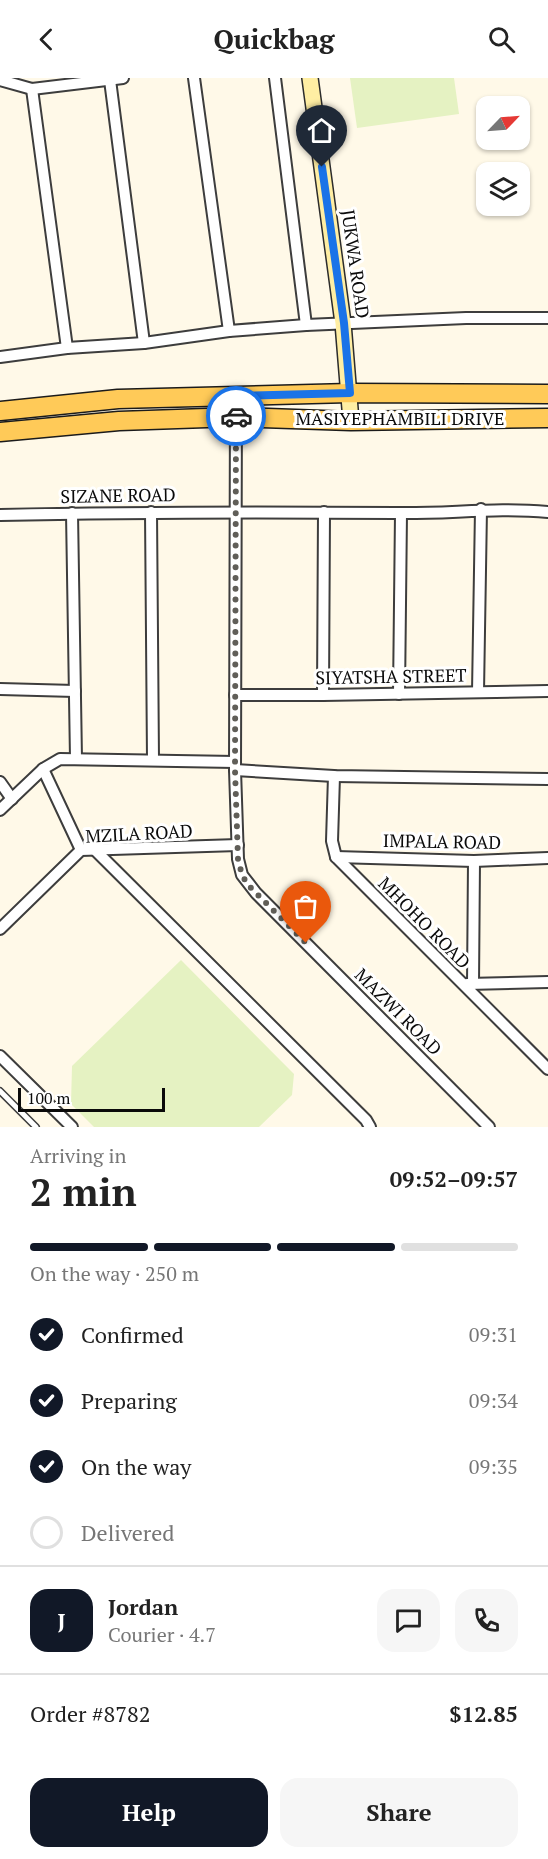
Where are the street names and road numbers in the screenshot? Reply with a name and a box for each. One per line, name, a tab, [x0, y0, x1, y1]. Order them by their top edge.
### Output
street label: JUKWA ROAD	[336, 208, 376, 320]
street label: MASIYEPHAMBILI DRIVE	[295, 406, 505, 430]
street label: SIZANE ROAD	[60, 482, 176, 508]
street label: SIYATSHA STREET	[315, 663, 467, 689]
street label: MZILA ROAD	[85, 818, 193, 848]
street label: IMPALA ROAD	[383, 828, 501, 854]
street label: MHOHO ROAD	[373, 871, 476, 974]
street label: MAZWI ROAD	[350, 963, 447, 1060]

